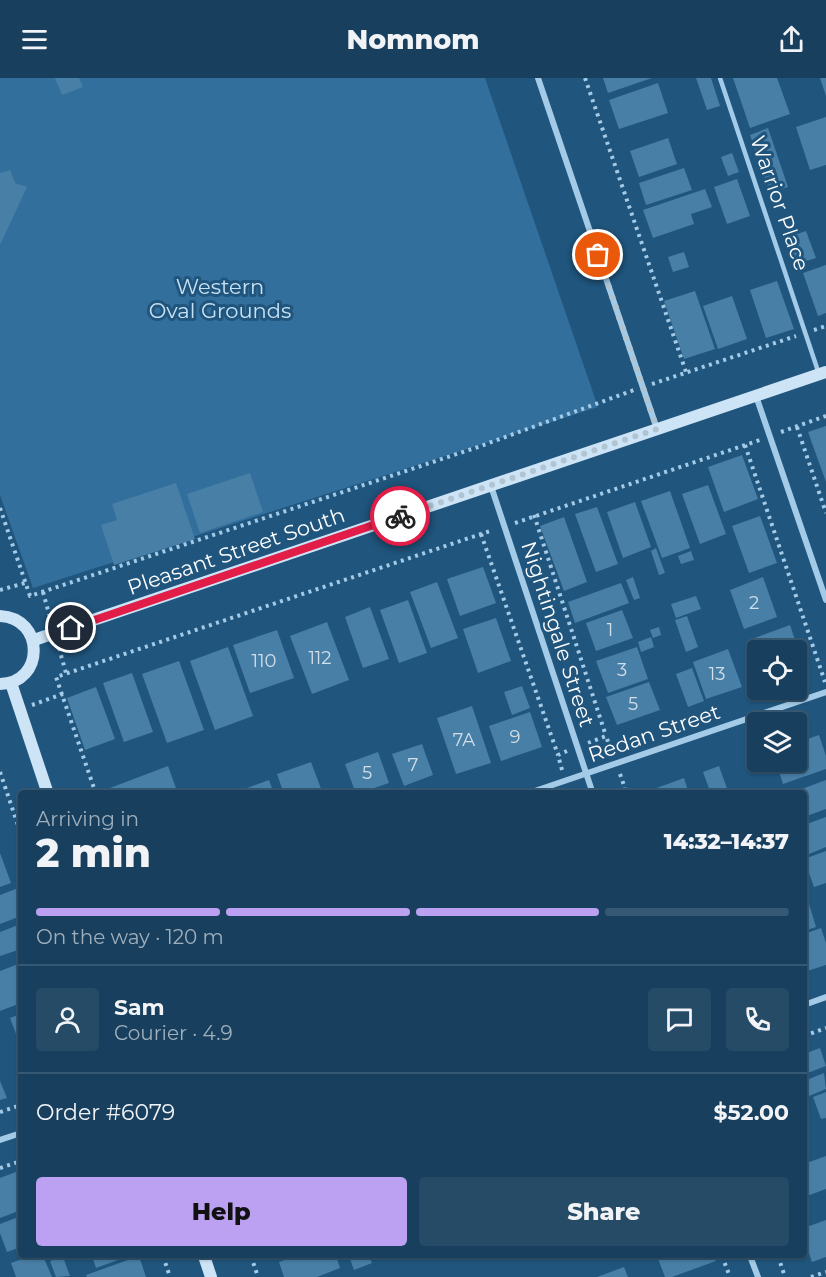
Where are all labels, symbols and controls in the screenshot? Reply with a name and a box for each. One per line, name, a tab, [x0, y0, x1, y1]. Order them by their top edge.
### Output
icon: menu	[18, 23, 51, 56]
text: Nomnom	[346, 23, 480, 56]
icon: share	[775, 23, 808, 56]
street label: Warrior Place	[745, 132, 815, 274]
pin	[572, 229, 623, 280]
icon: bag	[581, 238, 614, 271]
park label: Western Oval Grounds	[149, 274, 291, 323]
courier	[370, 486, 430, 546]
icon: bike	[384, 500, 417, 533]
street label: Pleasant Street South	[124, 502, 348, 600]
street label: Nightingale Street	[516, 538, 600, 730]
house number: 2	[749, 592, 759, 614]
pin	[45, 602, 96, 653]
icon: home	[54, 611, 87, 644]
house number: 1	[607, 619, 613, 641]
map controls	[747, 640, 807, 772]
button: locate	[747, 640, 807, 700]
house number: 112	[308, 647, 332, 669]
house number: 110	[252, 650, 276, 672]
house number: 3	[617, 659, 627, 681]
house number: 13	[709, 663, 725, 685]
house number: 5	[628, 693, 638, 715]
street label: Redan Street	[585, 699, 723, 767]
button: layers	[747, 712, 807, 772]
house number: 9	[510, 726, 521, 748]
house number: 7A	[453, 729, 475, 751]
house number: 7	[408, 754, 418, 776]
house number: 5	[362, 762, 372, 784]
text: Arriving in	[36, 807, 139, 831]
text: 14:32–14:37	[664, 828, 789, 855]
text: 2 min	[36, 829, 151, 877]
text: On the way · 120 m	[36, 925, 224, 949]
button: person	[36, 988, 99, 1051]
button: chat	[648, 988, 711, 1051]
button: phone	[726, 988, 789, 1051]
text: Sam	[114, 994, 165, 1021]
text: Courier · 4.9	[114, 1021, 233, 1045]
text: Order #6079	[36, 1099, 175, 1126]
text: $52.00	[713, 1099, 789, 1126]
button: Help	[36, 1177, 407, 1246]
button: Share	[419, 1177, 789, 1246]

